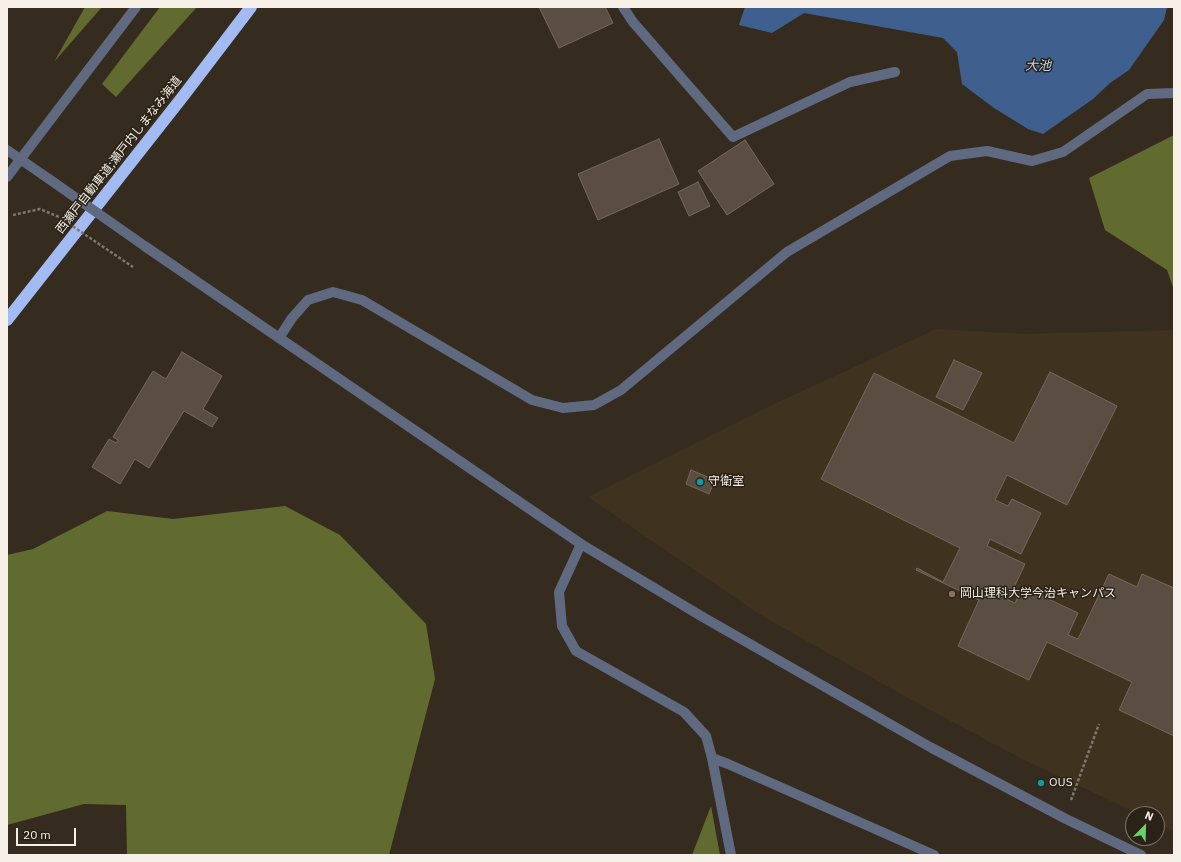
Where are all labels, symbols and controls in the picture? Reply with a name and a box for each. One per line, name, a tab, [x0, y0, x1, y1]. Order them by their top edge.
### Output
water label: 大池	[1025, 58, 1051, 74]
street label: 西瀬戸自動車道;瀬戸内しまなみ海道	[53, 74, 185, 236]
place label: 守衛室	[708, 475, 744, 489]
marker: 守衛室	[695, 477, 705, 487]
place label: 岡山理科大学今治キャンパス	[960, 587, 1116, 601]
marker: 岡山理科大学今治キャンパス	[947, 589, 957, 599]
place label: OUS	[1049, 776, 1073, 790]
marker: OUS	[1036, 778, 1046, 788]
north arrow	[1125, 806, 1165, 846]
text: N	[1143, 808, 1156, 824]
scale bar	[18, 820, 78, 846]
text: 20 m	[23, 827, 51, 842]

